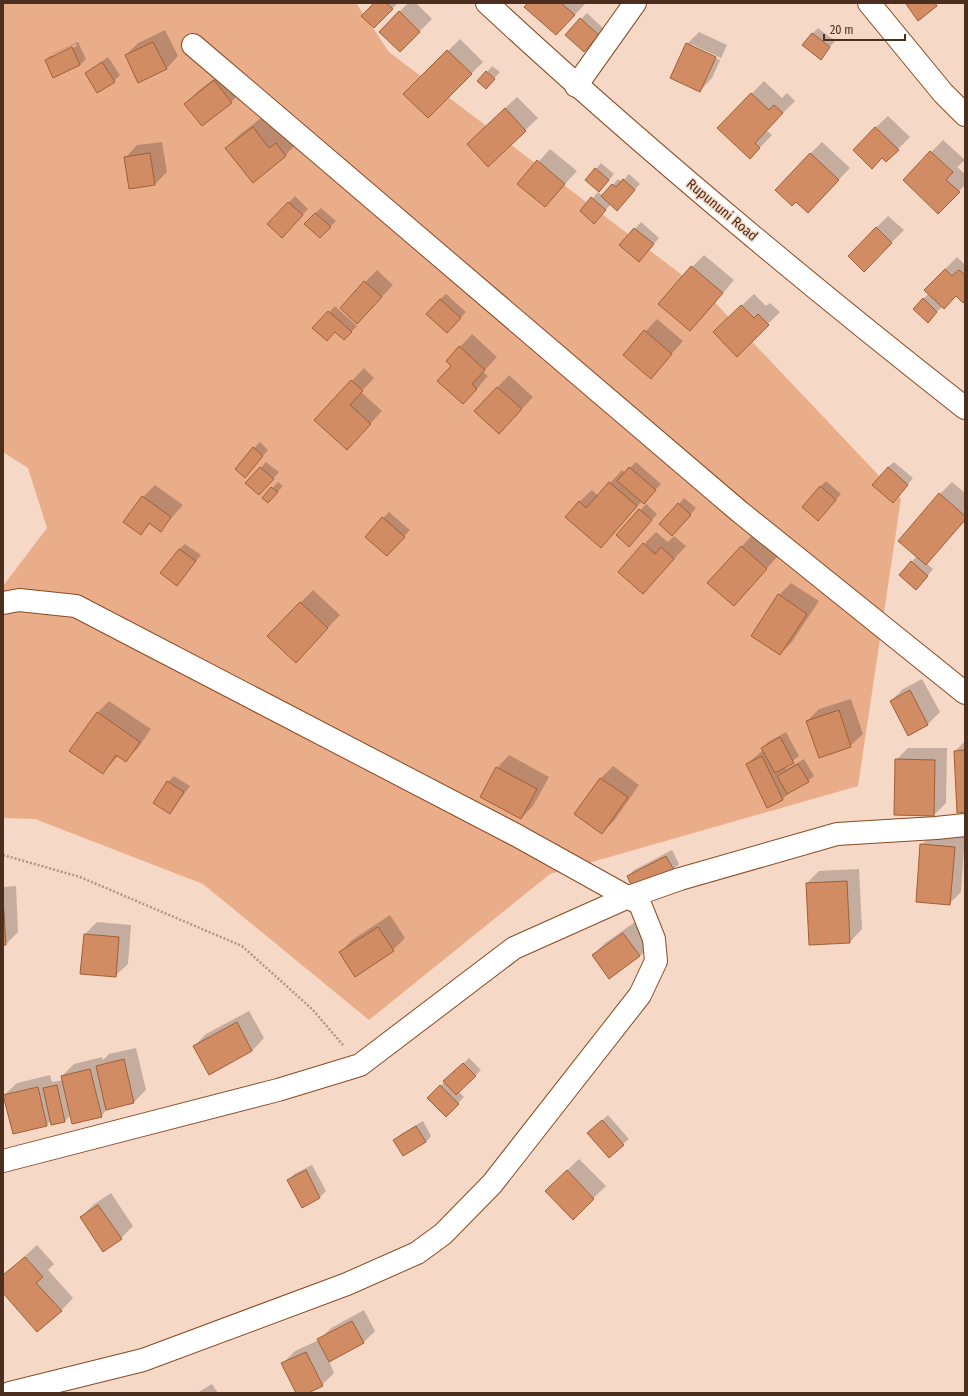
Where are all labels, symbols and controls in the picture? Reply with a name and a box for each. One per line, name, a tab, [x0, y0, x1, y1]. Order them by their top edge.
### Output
scale bar	[824, 16, 905, 42]
text: 20 m	[830, 23, 854, 37]
street label: Rupununi Road	[683, 175, 761, 245]

